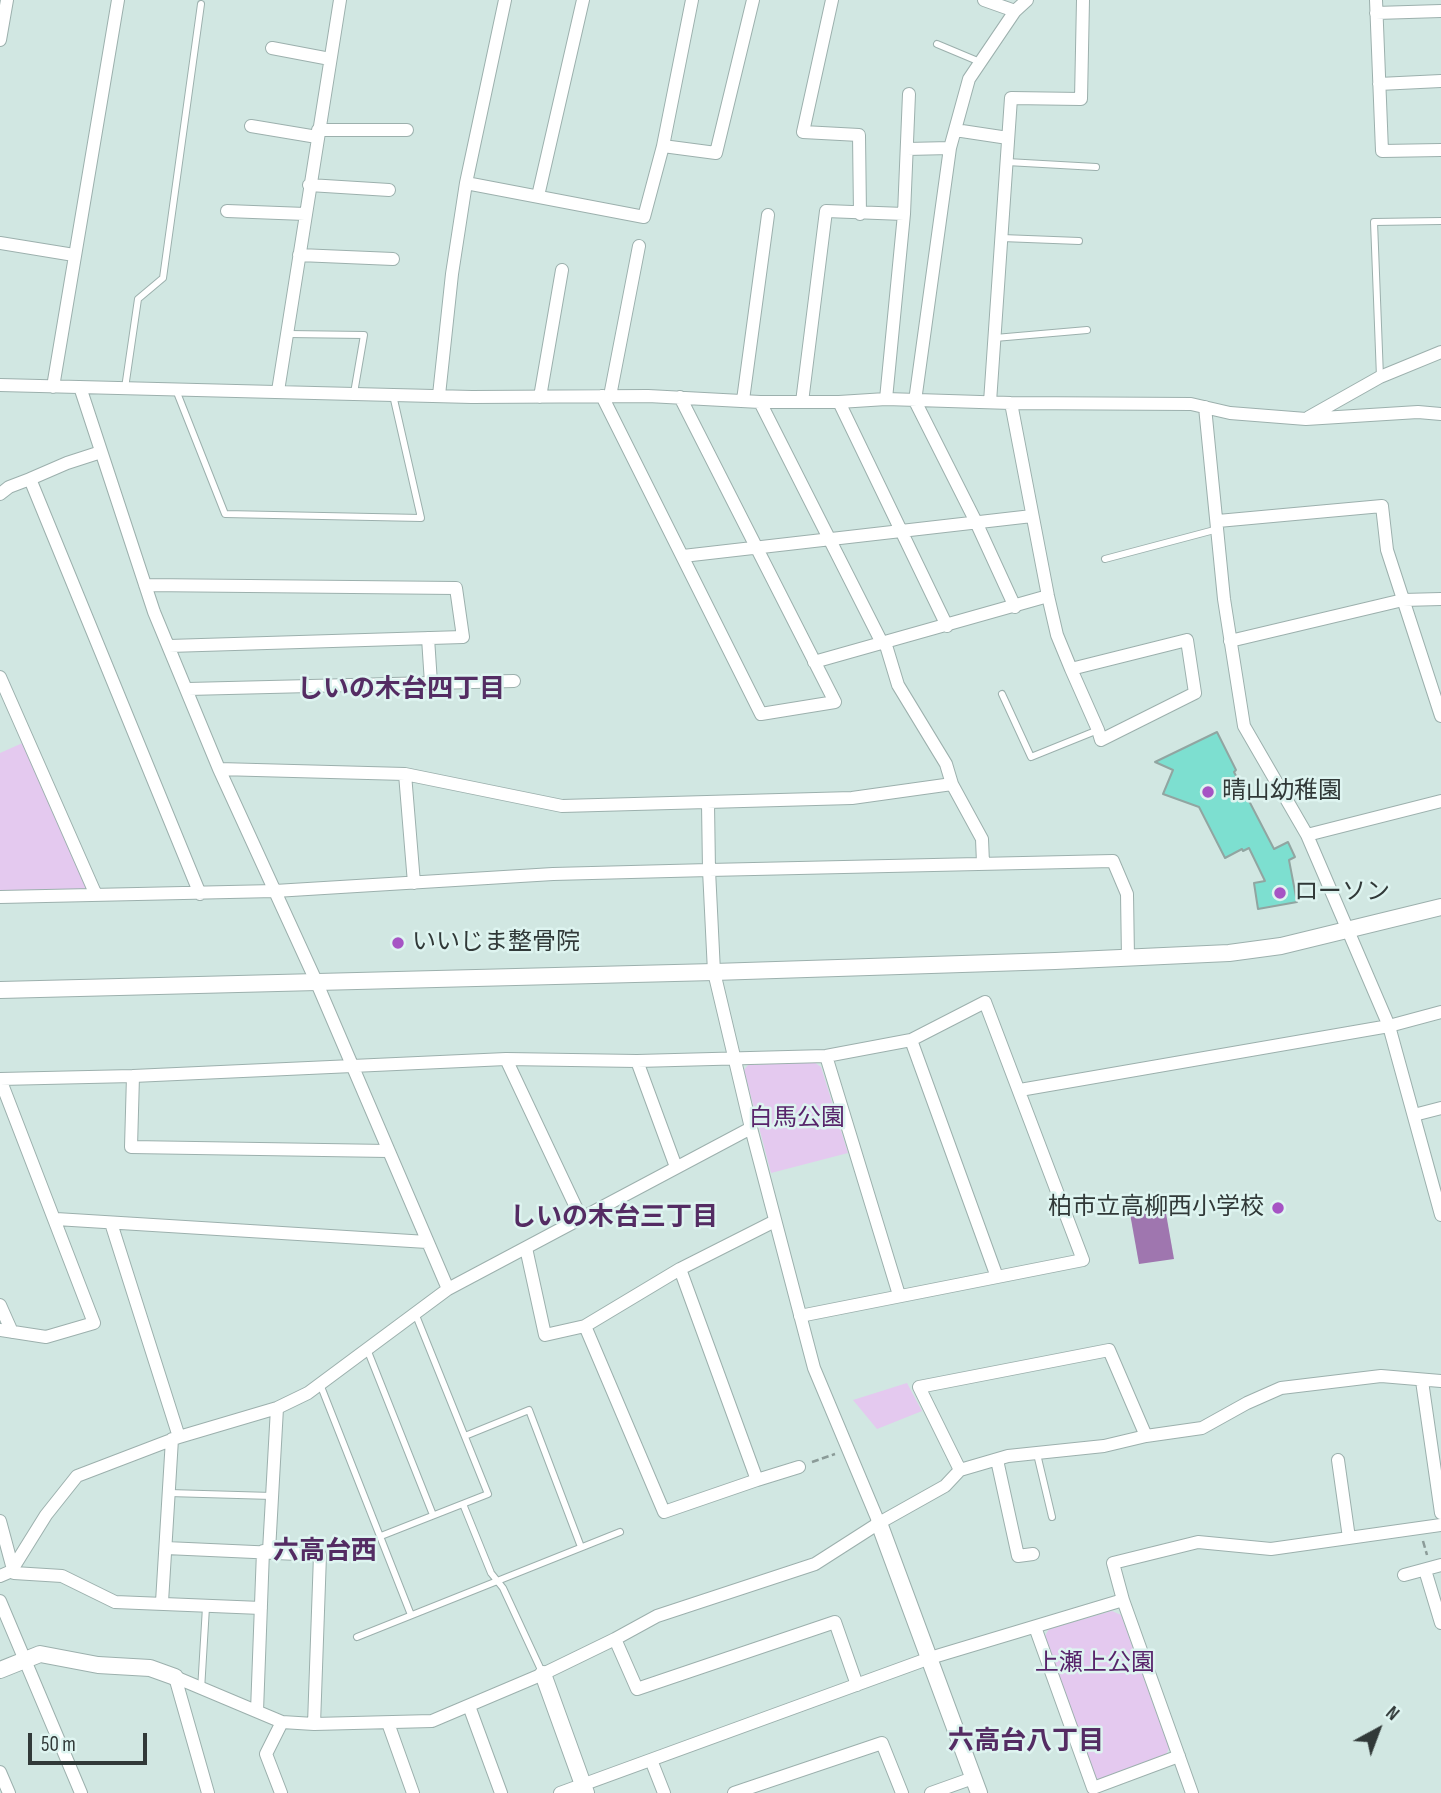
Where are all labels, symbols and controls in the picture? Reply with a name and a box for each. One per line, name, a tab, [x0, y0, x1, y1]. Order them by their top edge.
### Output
district label: しいの木台四丁目	[297, 674, 505, 706]
place label: 晴山幼稚園	[1222, 778, 1342, 806]
marker: 晴山幼稚園	[1200, 784, 1216, 800]
place label: ローソン	[1294, 879, 1390, 907]
marker: ローソン	[1272, 885, 1288, 901]
place label: いいじま整骨院	[412, 929, 580, 957]
marker: いいじま整骨院	[390, 935, 406, 951]
park label: 白馬公園	[749, 1105, 845, 1133]
place label: 柏市立高柳西小学校	[1048, 1194, 1264, 1222]
marker: 柏市立高柳西小学校	[1270, 1200, 1286, 1216]
district label: しいの木台三丁目	[510, 1202, 718, 1234]
district label: 六高台西	[273, 1536, 377, 1568]
park label: 上瀬上公園	[1035, 1650, 1155, 1678]
north arrow	[1343, 1695, 1413, 1765]
text: N	[1381, 1702, 1403, 1726]
scale bar	[32, 1720, 150, 1764]
district label: 六高台八丁目	[948, 1726, 1104, 1758]
text: 50 m	[41, 1732, 76, 1757]

